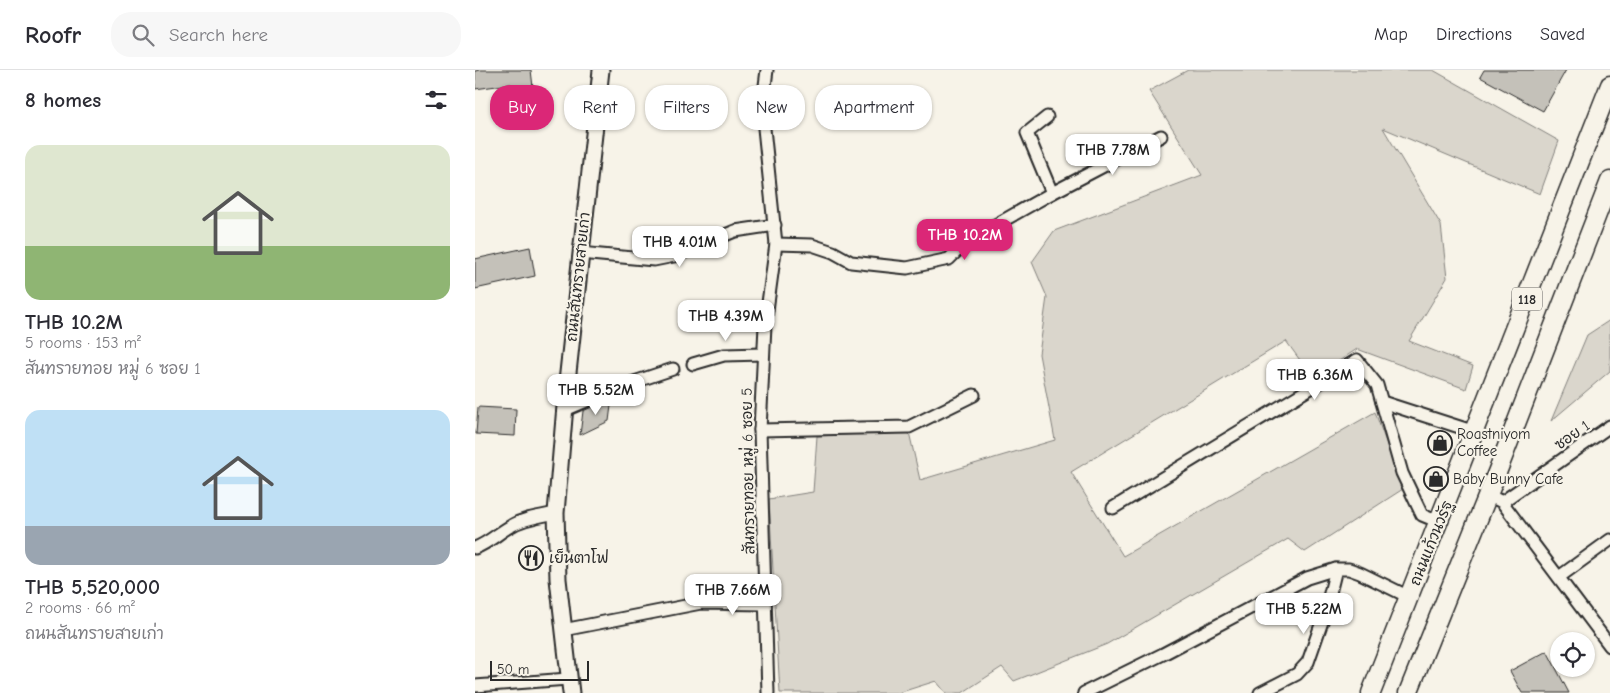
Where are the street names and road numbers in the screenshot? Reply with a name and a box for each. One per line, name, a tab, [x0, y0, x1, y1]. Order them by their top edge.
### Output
street label: ถนนสันทรายสายเก่า	[561, 211, 594, 343]
road number: 118	[1512, 288, 1542, 310]
street label: สันทรายทอย หมู่ 6 ซอย 5	[737, 387, 760, 555]
street label: ซอย 1	[1551, 416, 1593, 454]
street label: ถนนแก้วนวรัฐ	[1405, 497, 1457, 589]

